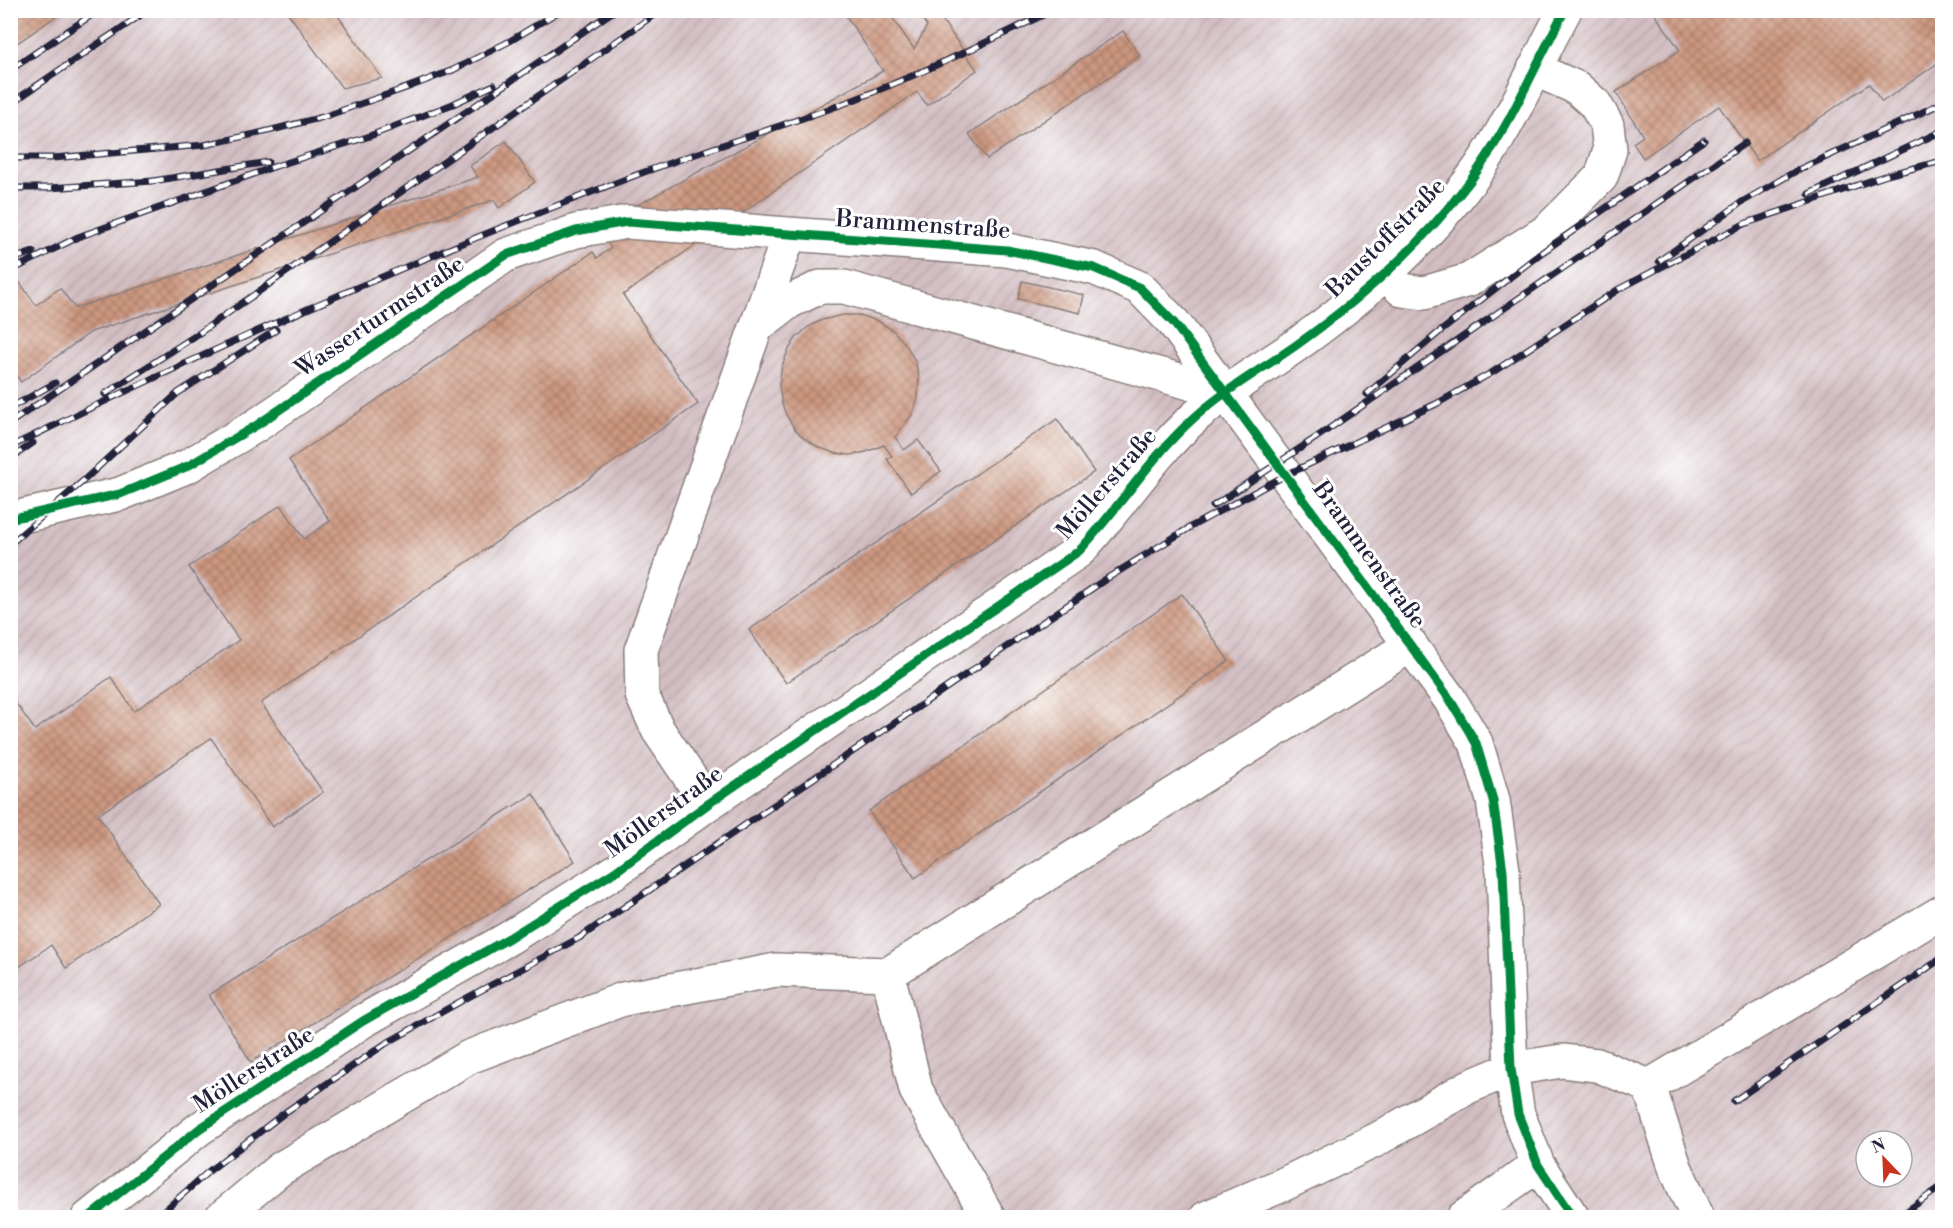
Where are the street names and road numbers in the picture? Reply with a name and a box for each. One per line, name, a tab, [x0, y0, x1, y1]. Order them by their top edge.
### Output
street label: Baustoffstraße	[1319, 172, 1452, 305]
street label: Brammenstraße	[834, 204, 1011, 246]
street label: Wasserturmstraße	[289, 249, 470, 385]
street label: Möllerstraße	[1050, 422, 1164, 546]
street label: Brammenstraße	[1305, 475, 1433, 635]
street label: Möllerstraße	[599, 759, 729, 865]
street label: Möllerstraße	[188, 1020, 320, 1120]

